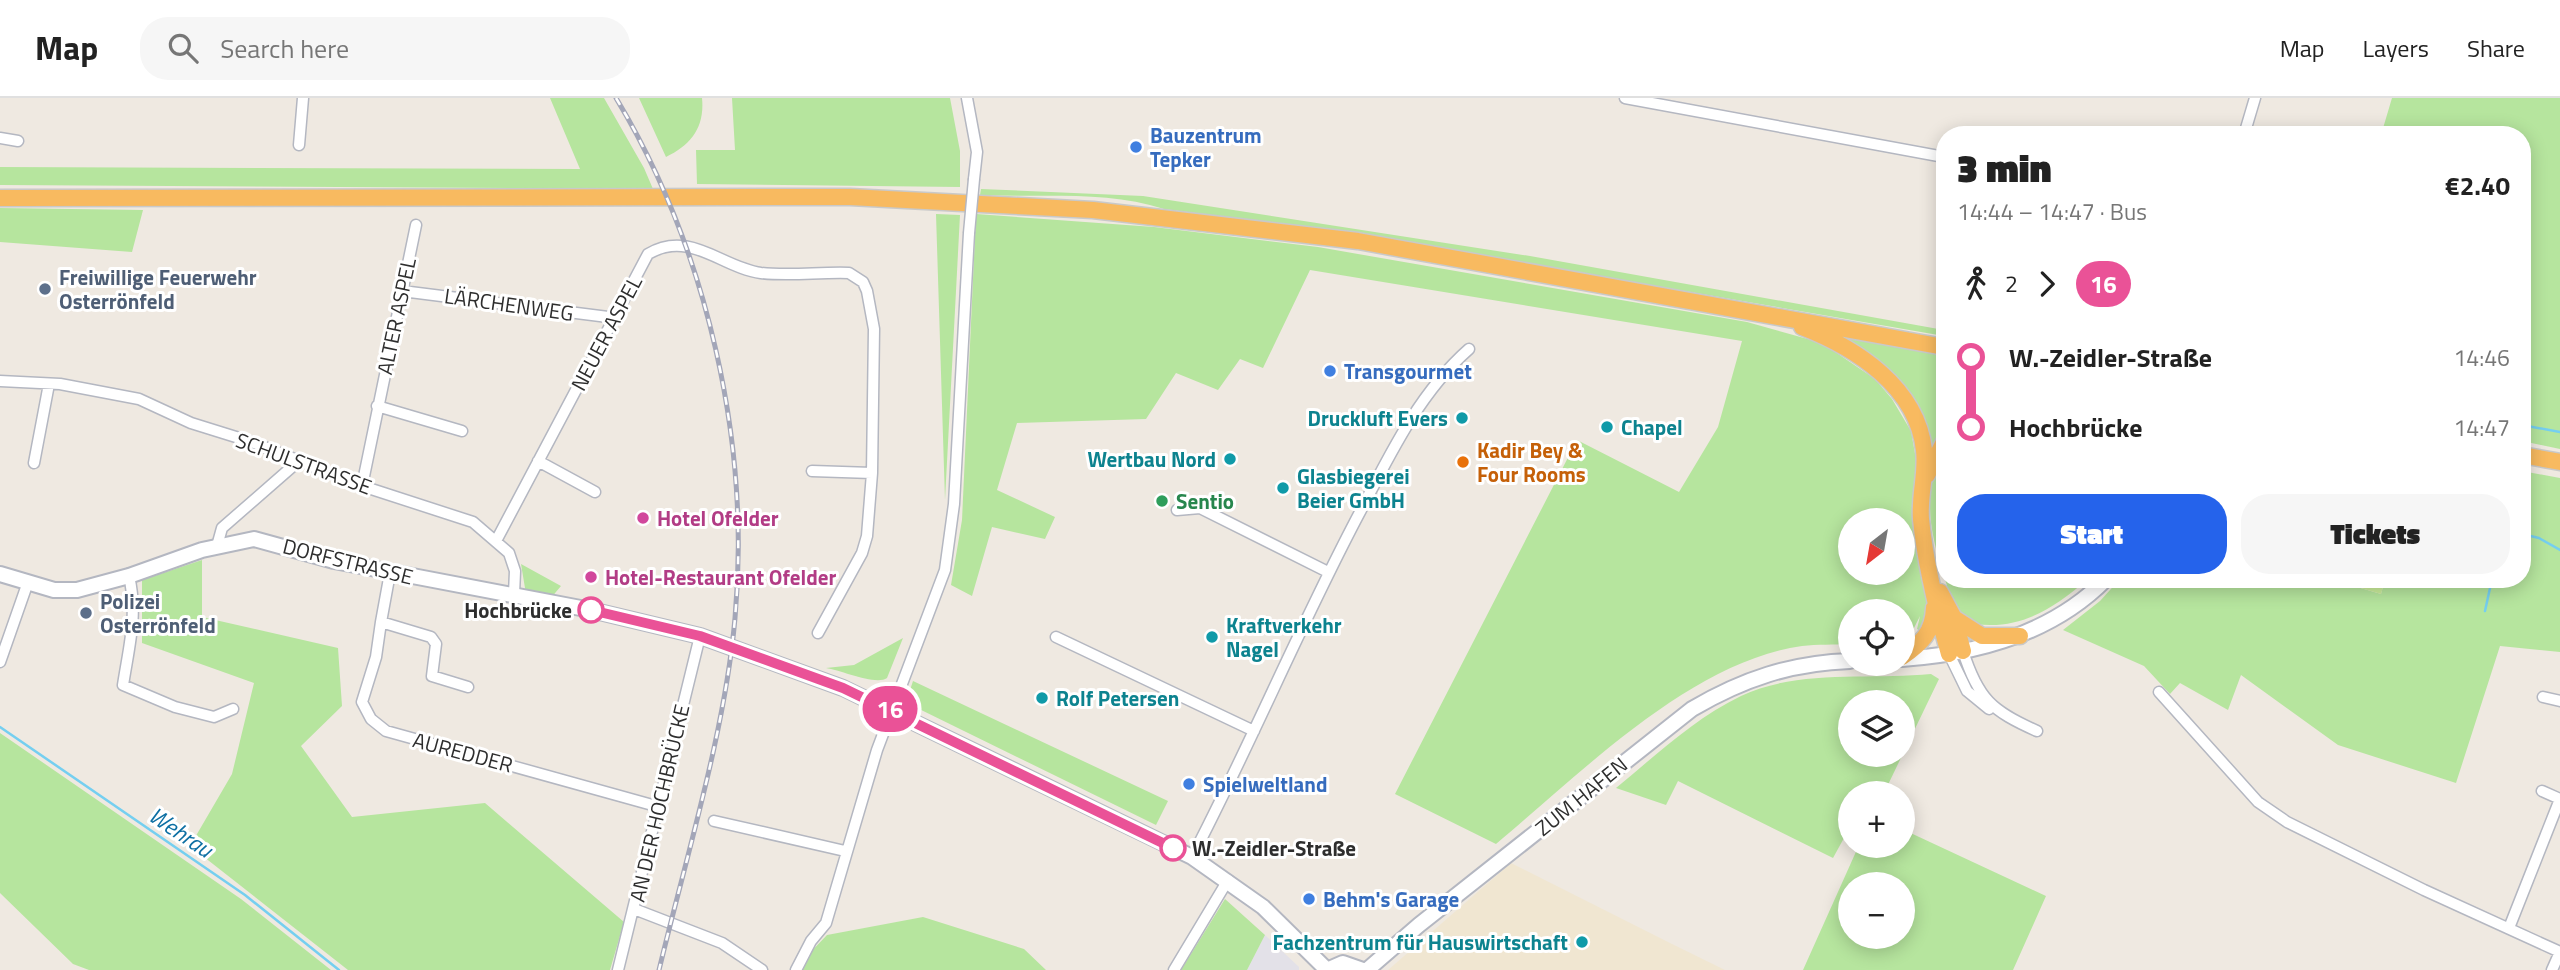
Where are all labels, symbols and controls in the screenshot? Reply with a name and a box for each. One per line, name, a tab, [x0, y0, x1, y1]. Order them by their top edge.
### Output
search box	[140, 17, 630, 80]
text: Map	[35, 23, 98, 73]
icon: search	[164, 29, 202, 67]
text: Search here	[220, 29, 349, 68]
text: Map	[2280, 30, 2325, 66]
text: Layers	[2363, 30, 2429, 66]
text: Share	[2467, 30, 2525, 66]
place label: Bauzentrum Tepker	[1150, 119, 1262, 175]
marker: Bauzentrum Tepker	[1128, 139, 1144, 155]
text: 3 min	[1957, 139, 2051, 197]
text: €2.40	[2445, 166, 2510, 205]
text: 14:44 – 14:47 · Bus	[1957, 194, 2147, 229]
street label: ALTER ASPEL	[368, 255, 424, 377]
place label: Freiwillige Feuerwehr Osterrönfeld	[59, 261, 257, 317]
icon: walk	[1957, 265, 1995, 303]
icon: forward	[2028, 265, 2066, 303]
text: 2	[2005, 266, 2018, 301]
text: 16	[2090, 266, 2117, 302]
street label: NEUER ASPEL	[562, 270, 650, 396]
street label: LÄRCHENWEG	[442, 279, 576, 329]
marker: Freiwillige Feuerwehr Osterrönfeld	[37, 281, 53, 297]
text: W.-Zeidler-Straße	[2009, 338, 2212, 377]
text: 14:46	[2453, 340, 2510, 375]
place label: Transgourmet	[1344, 355, 1472, 387]
marker: Transgourmet	[1322, 363, 1338, 379]
place label: Druckluft Evers	[1308, 402, 1448, 434]
text: Hochbrücke	[2009, 408, 2142, 447]
marker: Druckluft Evers	[1454, 410, 1470, 426]
text: 14:47	[2453, 410, 2510, 445]
place label: Chapel	[1621, 411, 1683, 443]
marker: Chapel	[1599, 419, 1615, 435]
street label: SCHULSTRASSE	[232, 424, 376, 502]
place label: Kadir Bey & Four Rooms	[1477, 434, 1586, 490]
place label: Wertbau Nord	[1087, 443, 1216, 475]
marker: Wertbau Nord	[1222, 451, 1238, 467]
marker: Kadir Bey & Four Rooms	[1455, 454, 1471, 470]
place label: Glasbiegerei Beier GmbH	[1297, 460, 1410, 516]
marker: Glasbiegerei Beier GmbH	[1275, 480, 1291, 496]
place label: Sentio	[1176, 485, 1234, 517]
marker: Sentio	[1154, 493, 1170, 509]
button: Start	[1957, 494, 2227, 574]
button: Tickets	[2241, 494, 2510, 574]
place label: Hotel Ofelder	[657, 502, 779, 534]
north arrow	[1838, 508, 1914, 584]
map controls	[1838, 508, 1915, 949]
marker: Hotel Ofelder	[635, 510, 651, 526]
street label: DORFSTRASSE	[280, 529, 416, 593]
place label: Hotel-Restaurant Ofelder	[605, 561, 836, 593]
marker: Hotel-Restaurant Ofelder	[583, 569, 599, 585]
place label: Polizei Osterrönfeld	[100, 585, 216, 641]
place label: Hochbrücke	[464, 594, 572, 626]
marker: Hochbrücke	[578, 597, 604, 623]
button: locate	[1838, 599, 1915, 676]
marker: Polizei Osterrönfeld	[78, 605, 94, 621]
place label: Kraftverkehr Nagel	[1226, 609, 1342, 665]
marker: Kraftverkehr Nagel	[1204, 629, 1220, 645]
place label: Rolf Petersen	[1056, 682, 1179, 714]
line badge: 16	[858, 686, 922, 732]
marker: Rolf Petersen	[1034, 690, 1050, 706]
button: layers	[1838, 690, 1915, 767]
text: 16	[877, 691, 903, 727]
street label: AN DER HOCHBRÜCKE	[621, 701, 697, 905]
street label: AUREDDER	[410, 723, 516, 781]
street label: ZUM HAFEN	[1528, 749, 1634, 843]
place label: Spielweltland	[1203, 768, 1327, 800]
marker: Spielweltland	[1181, 776, 1197, 792]
button: +	[1838, 781, 1915, 858]
water label: Wehrau	[142, 798, 221, 867]
place label: W.-Zeidler-Straße	[1192, 832, 1356, 864]
marker: W.-Zeidler-Straße	[1160, 835, 1186, 861]
button: −	[1838, 872, 1915, 949]
place label: Behm's Garage	[1323, 883, 1459, 915]
marker: Behm's Garage	[1301, 891, 1317, 907]
place label: Fachzentrum für Hauswirtschaft	[1272, 926, 1568, 958]
marker: Fachzentrum für Hauswirtschaft	[1574, 934, 1590, 950]

